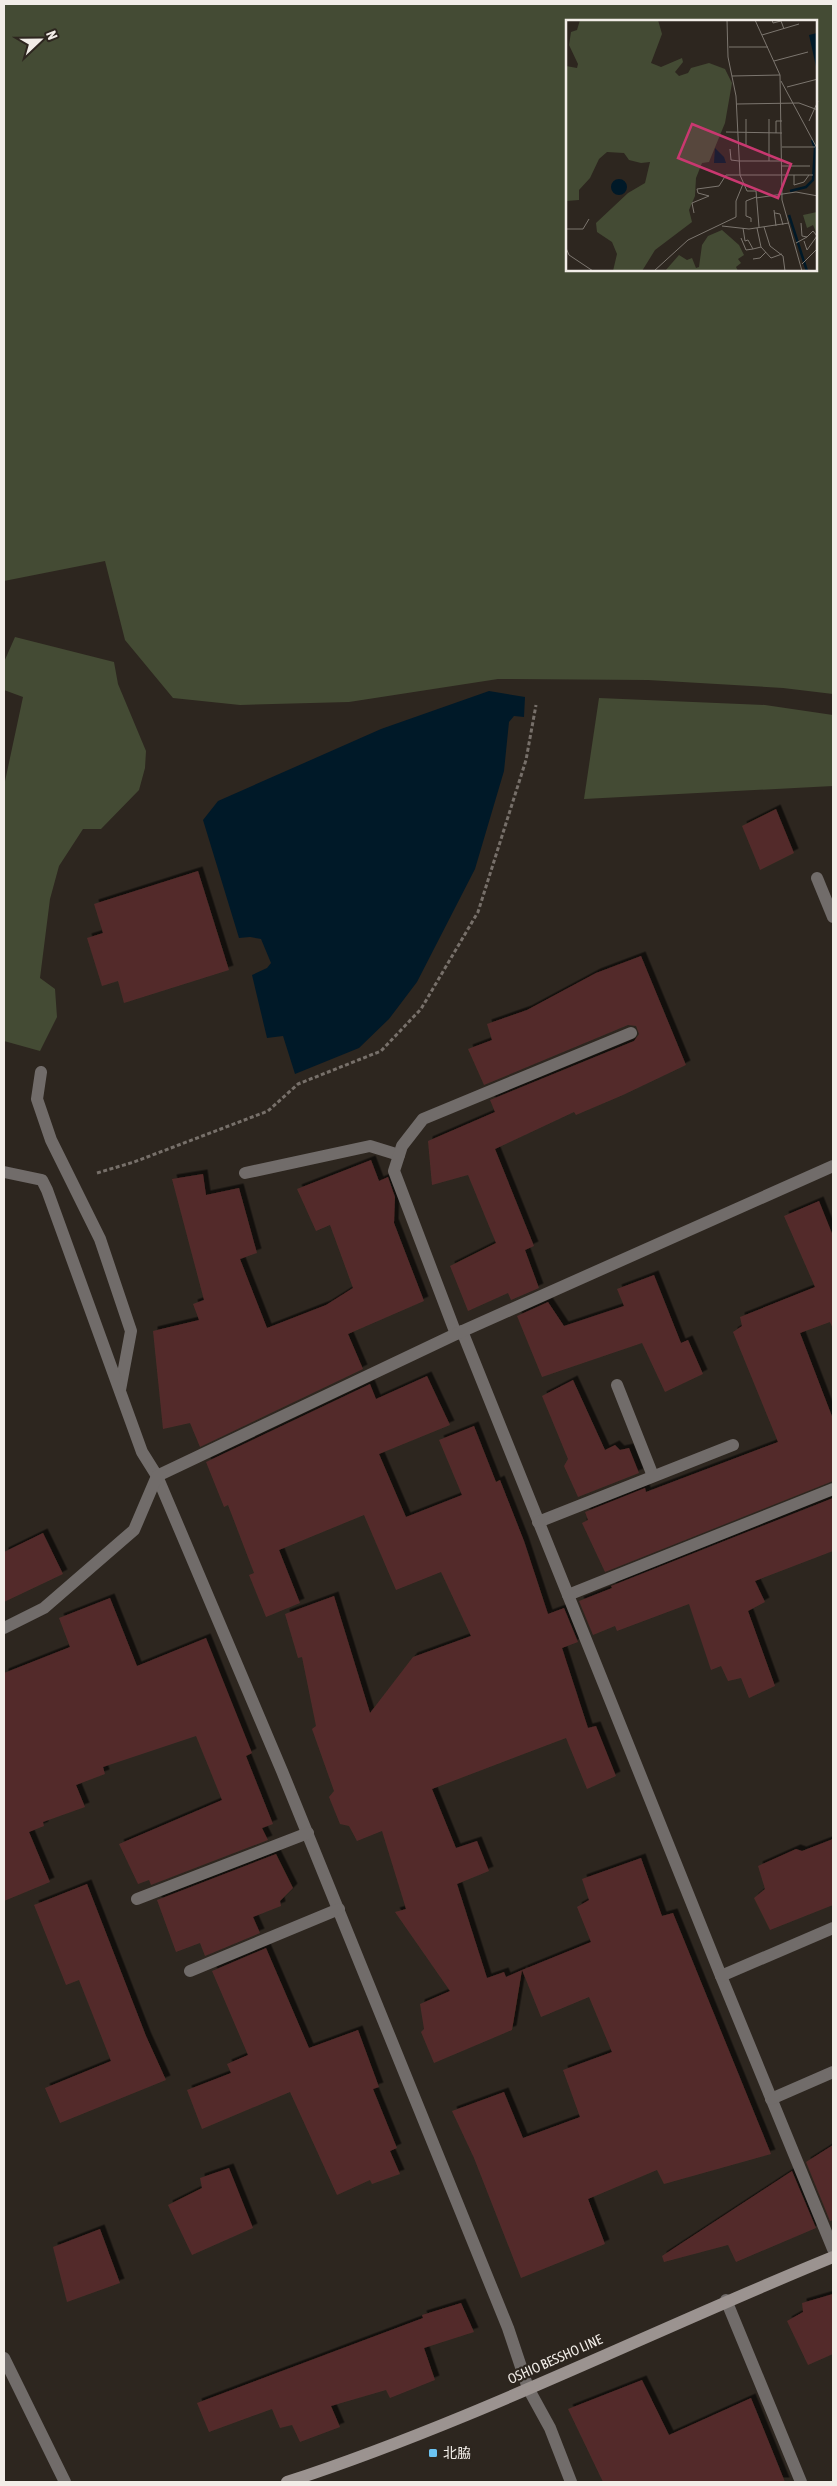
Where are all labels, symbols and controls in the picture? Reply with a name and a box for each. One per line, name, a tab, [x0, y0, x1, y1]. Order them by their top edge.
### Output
north arrow	[15, 15, 65, 65]
inset map	[566, 20, 817, 271]
text: N	[43, 28, 61, 42]
street label: OSHIO BESSHO LINE	[505, 2331, 605, 2387]
place label: 北脇	[443, 2445, 471, 2461]
marker: 北脇	[427, 2447, 439, 2459]

